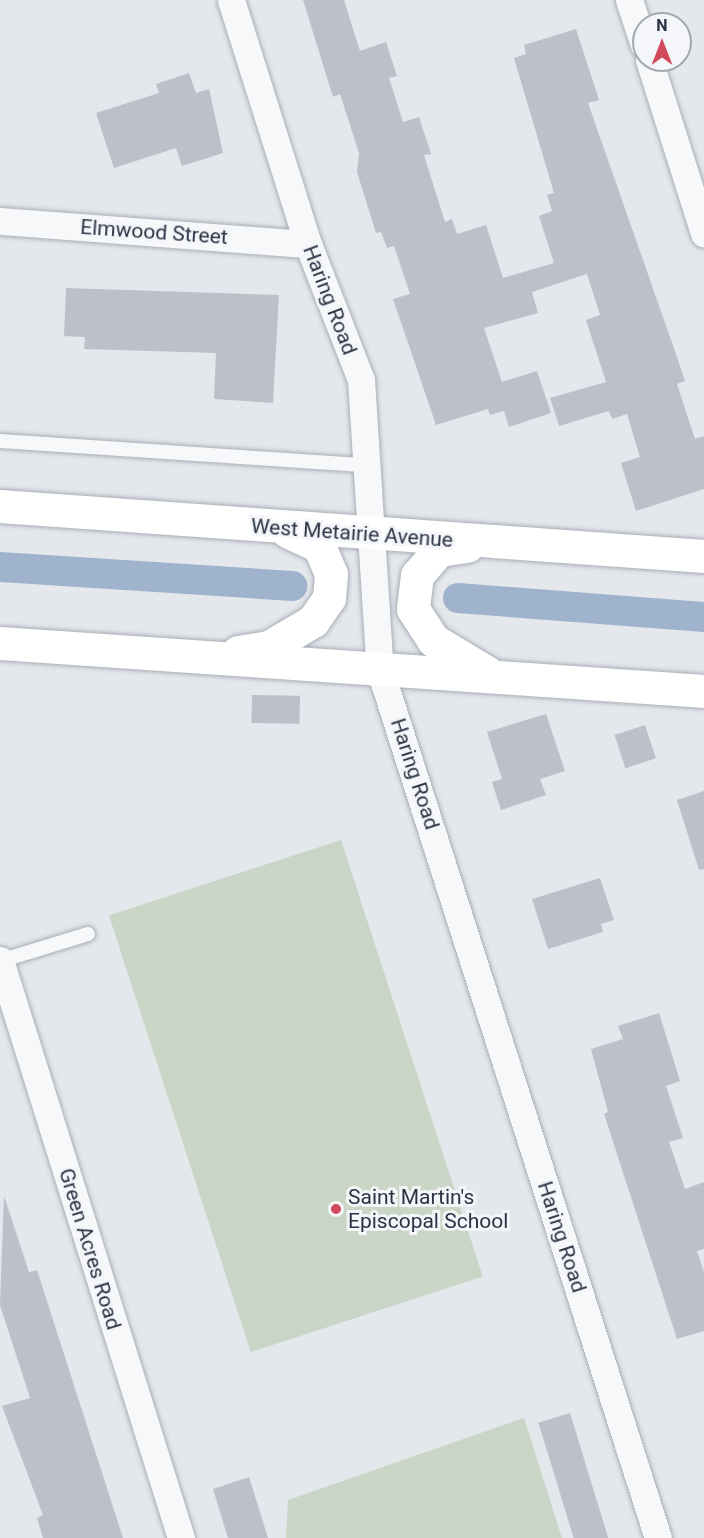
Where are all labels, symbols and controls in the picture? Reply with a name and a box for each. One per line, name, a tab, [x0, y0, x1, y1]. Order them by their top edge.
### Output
north arrow	[632, 12, 692, 72]
text: N	[656, 16, 668, 35]
street label: Elmwood Street	[79, 214, 229, 250]
street label: Haring Road	[298, 242, 362, 358]
street label: West Metairie Avenue	[250, 513, 454, 553]
street label: Haring Road	[385, 715, 445, 833]
street label: Green Acres Road	[53, 1165, 127, 1333]
street label: Haring Road	[532, 1178, 592, 1296]
place label: Saint Martin's Episcopal School	[348, 1184, 508, 1234]
marker: Saint Martin's Episcopal School	[329, 1202, 343, 1216]

